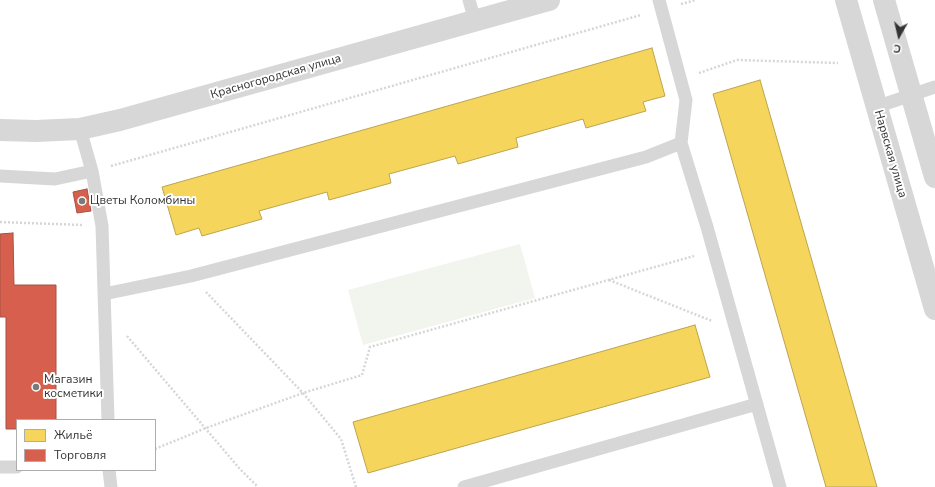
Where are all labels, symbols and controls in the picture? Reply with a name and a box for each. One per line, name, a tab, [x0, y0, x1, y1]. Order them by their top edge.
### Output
north arrow	[879, 16, 919, 56]
text: С	[893, 40, 902, 56]
street label: Красногородская улица	[209, 51, 343, 103]
street label: Нарвская улица	[871, 108, 909, 200]
place label: Цветы Коломбины	[90, 194, 195, 208]
marker: Цветы Коломбины	[77, 196, 87, 206]
place label: Магазин косметики	[44, 373, 103, 401]
marker: Магазин косметики	[31, 382, 41, 392]
legend	[16, 419, 156, 471]
text: Жильё	[54, 427, 92, 443]
text: Торговля	[54, 447, 106, 463]

